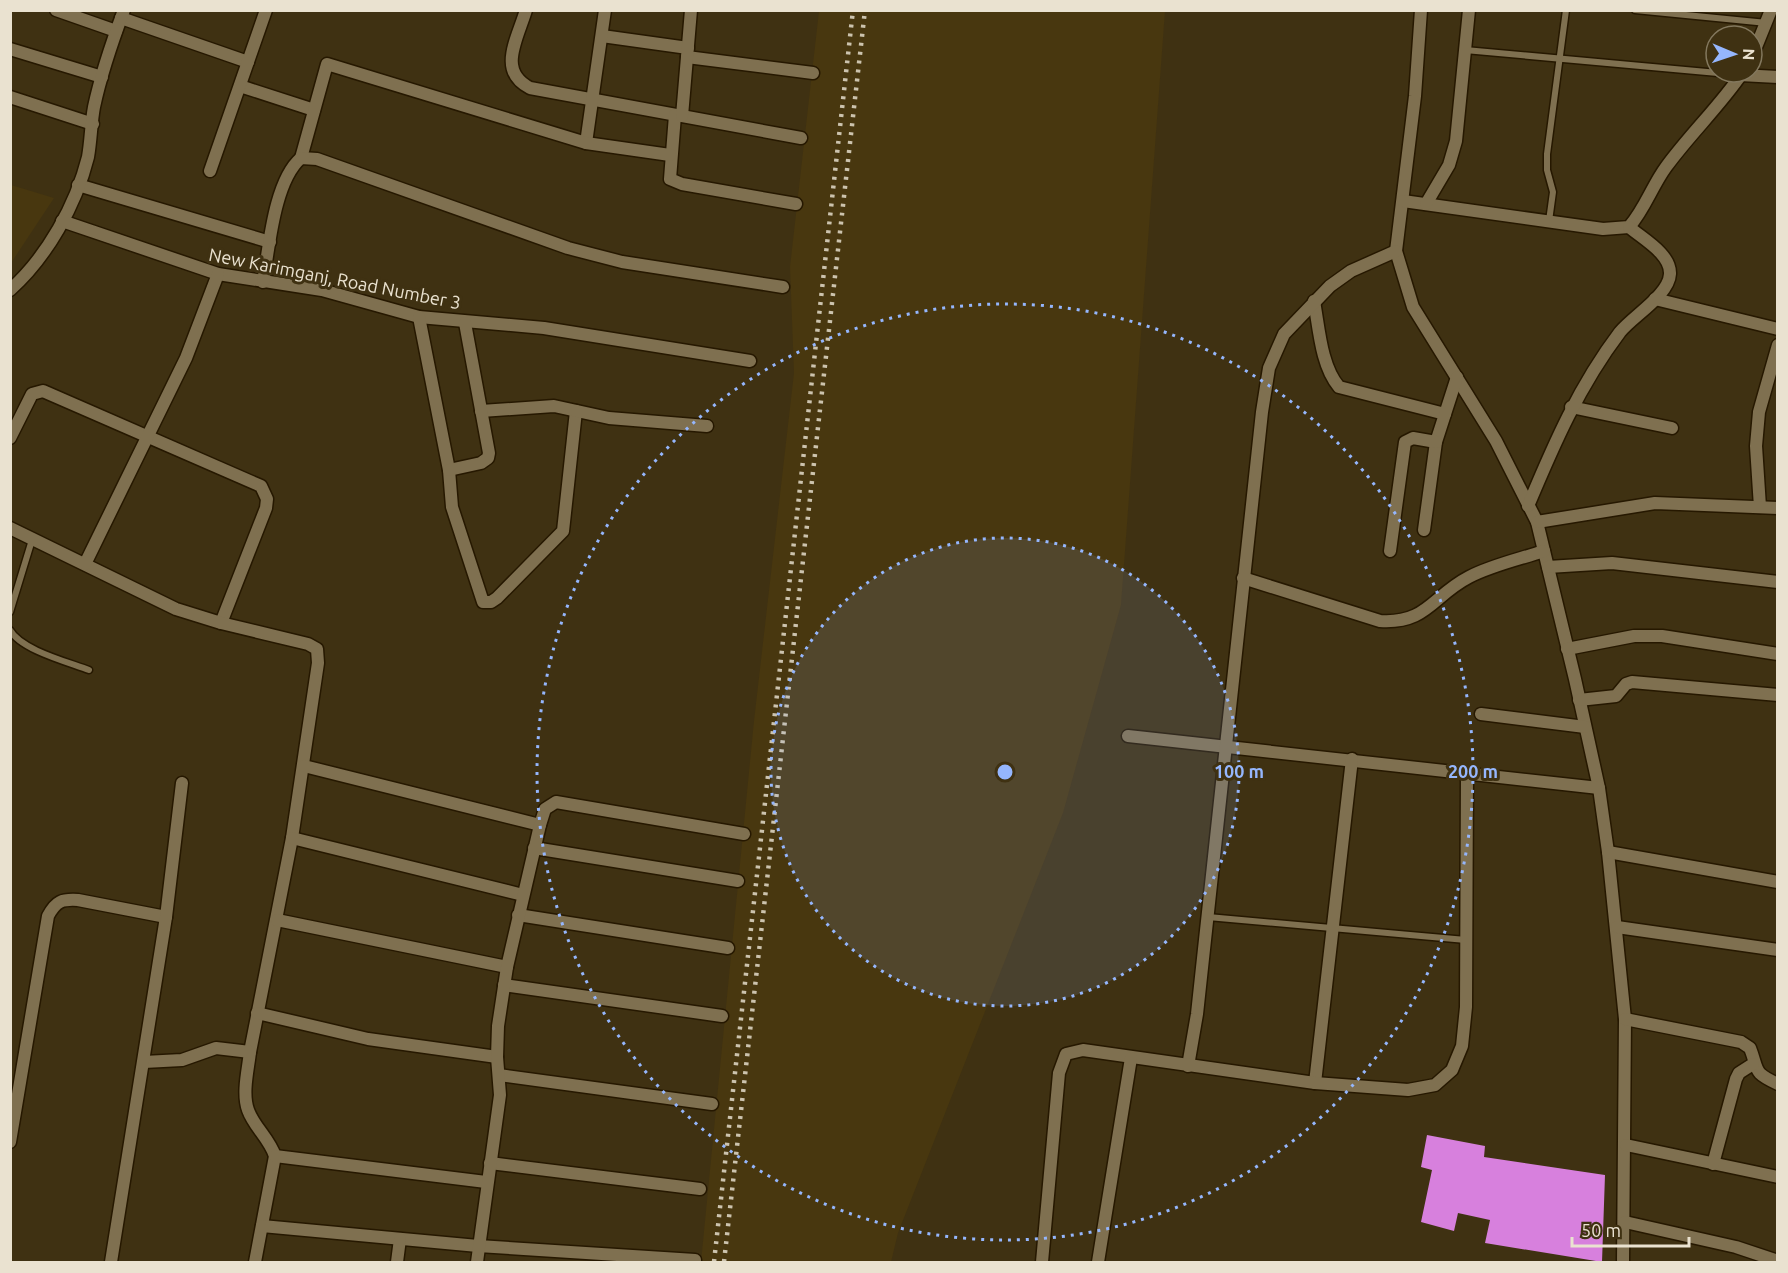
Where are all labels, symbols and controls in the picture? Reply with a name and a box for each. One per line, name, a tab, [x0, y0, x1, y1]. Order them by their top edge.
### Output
north arrow	[1704, 24, 1764, 84]
text: N	[1740, 48, 1758, 61]
street label: New Karimganj, Road Number 3	[207, 244, 463, 312]
text: 100 m	[1214, 761, 1264, 781]
text: 200 m	[1448, 761, 1498, 781]
centre of rings	[995, 762, 1015, 782]
scale bar	[1572, 1210, 1689, 1248]
text: 50 m	[1581, 1220, 1621, 1240]

